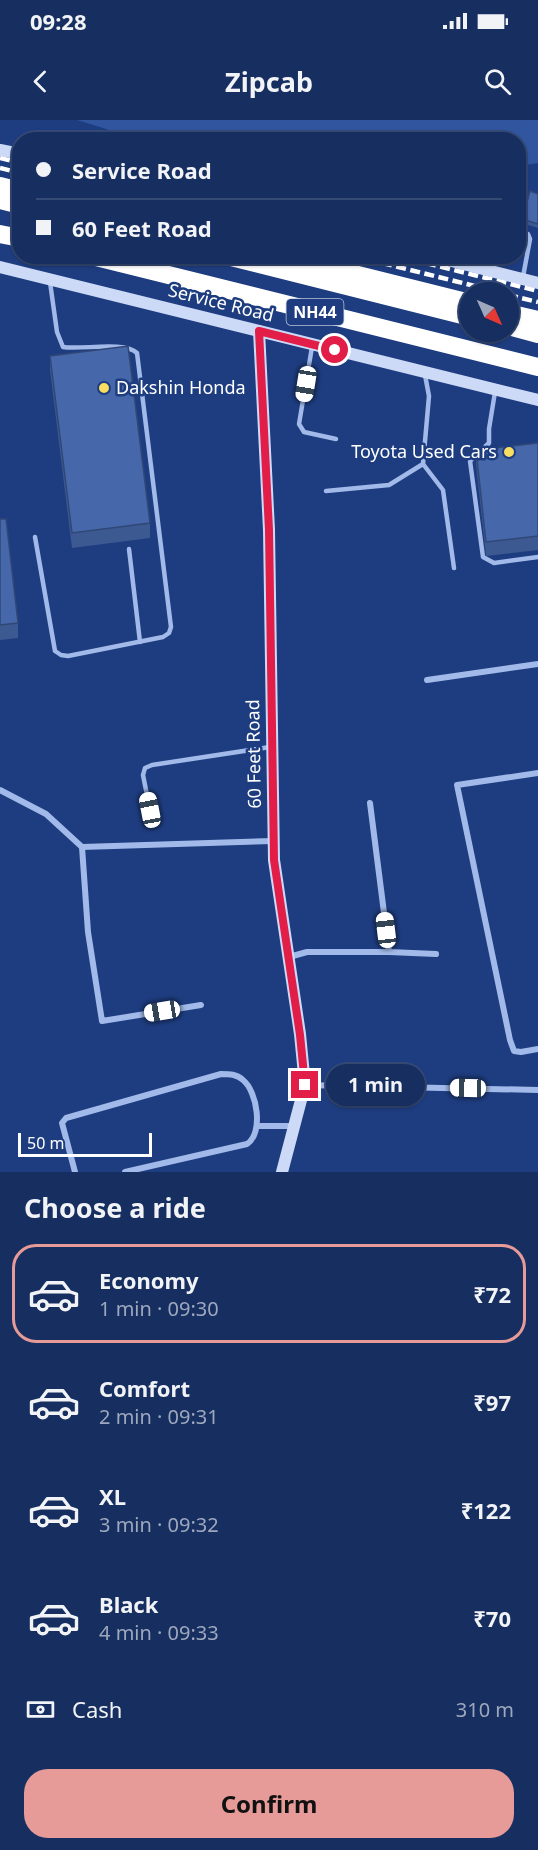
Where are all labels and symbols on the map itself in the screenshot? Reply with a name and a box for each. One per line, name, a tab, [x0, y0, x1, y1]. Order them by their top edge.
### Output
street label: Service Road	[166, 277, 277, 327]
north arrow	[459, 282, 519, 342]
road number: NH44	[286, 299, 344, 325]
route start	[321, 336, 348, 363]
car	[294, 365, 318, 403]
place label: Dakshin Honda	[116, 375, 246, 399]
marker: Dakshin Honda	[97, 381, 111, 395]
place label: Toyota Used Cars	[351, 439, 497, 463]
marker: Toyota Used Cars	[502, 445, 516, 459]
street label: 60 Feet Road	[240, 699, 266, 809]
car	[138, 791, 162, 829]
car	[375, 911, 397, 949]
car	[143, 999, 181, 1023]
callout: 1 min	[326, 1064, 425, 1106]
route end	[291, 1071, 318, 1098]
car	[450, 1079, 486, 1097]
scale bar	[18, 1130, 152, 1158]

